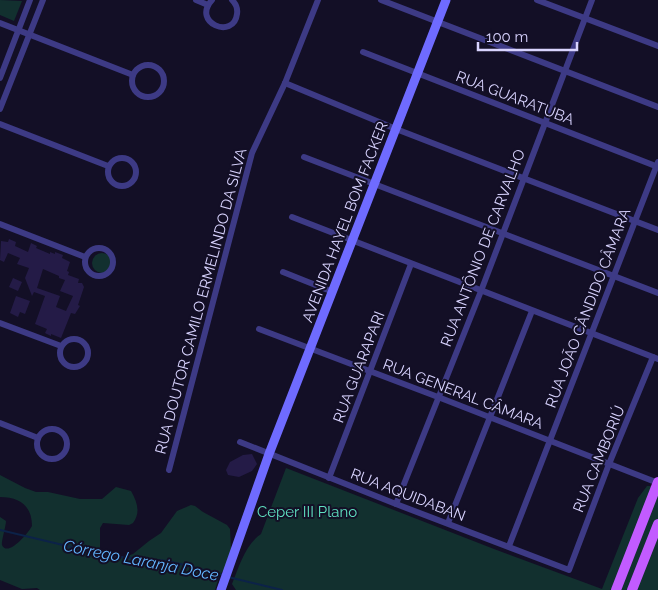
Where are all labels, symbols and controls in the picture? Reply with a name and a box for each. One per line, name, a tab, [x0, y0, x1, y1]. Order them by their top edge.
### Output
scale bar	[478, 20, 577, 52]
text: 100 m	[486, 28, 528, 46]
street label: RUA GUARATUBA	[453, 67, 577, 129]
street label: AVENIDA HAYEL BOM FACKER	[298, 119, 392, 325]
street label: RUA DOUTOR CAMILO ERMELINDO DA SILVA	[151, 146, 251, 456]
street label: RUA ANTÔNIO DE CARVALHO	[437, 147, 529, 349]
street label: RUA JOÃO CÂNDIDO CÂMARA	[542, 206, 634, 410]
street label: RUA GUARAPARI	[329, 309, 389, 425]
street label: RUA GENERAL CÂMARA	[380, 355, 546, 433]
street label: RUA CAMBORIÚ	[569, 403, 629, 515]
street label: RUA AQUIDABAN	[348, 465, 468, 525]
park label: Ceper III Plano	[257, 503, 357, 521]
water label: Córrego Laranja Doce	[62, 536, 221, 585]

